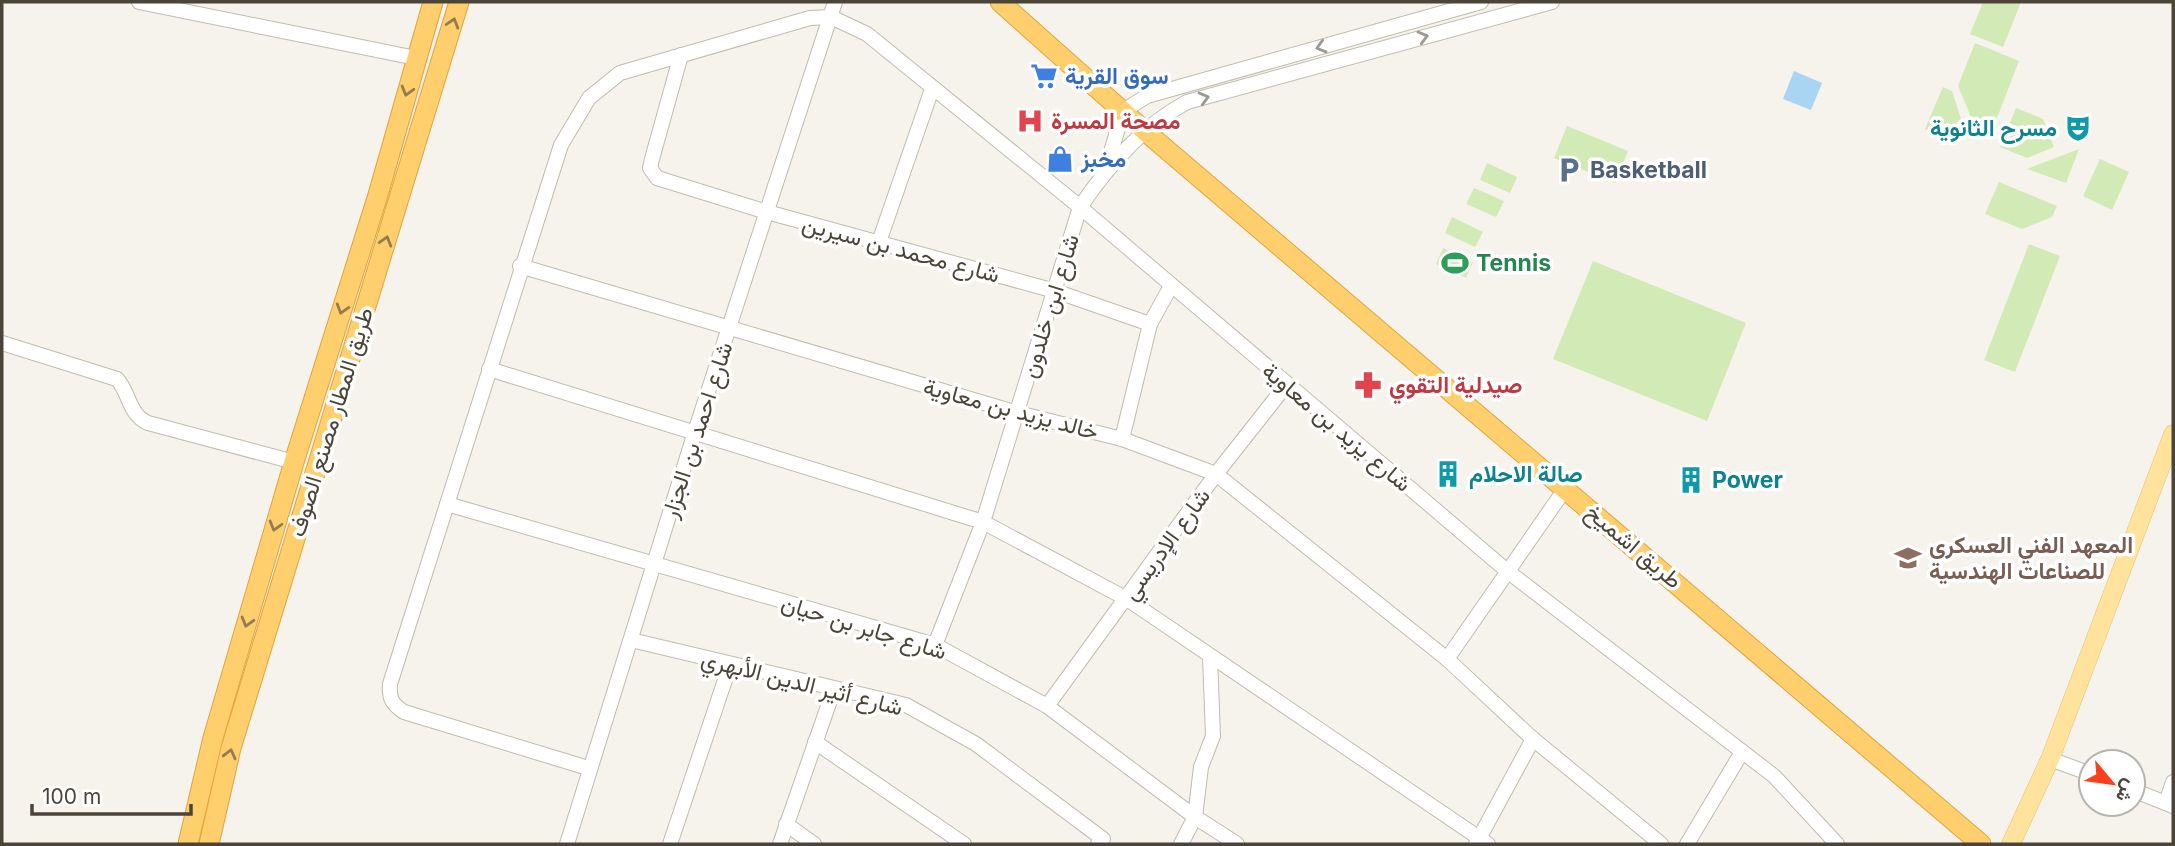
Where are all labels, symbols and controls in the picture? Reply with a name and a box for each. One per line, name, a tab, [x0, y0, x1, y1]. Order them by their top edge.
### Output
one-way arrow	[444, 17, 459, 29]
one-way arrow	[1417, 31, 1429, 45]
one-way arrow	[1316, 38, 1328, 53]
supermarket icon: سوق القرية	[1029, 61, 1059, 91]
place label: سوق القرية	[1065, 62, 1169, 91]
one-way arrow	[400, 85, 415, 97]
one-way arrow	[1198, 91, 1210, 106]
hospital icon: مصحة المسرة	[1015, 106, 1045, 136]
place label: مصحة المسرة	[1051, 107, 1181, 136]
theatre icon: مسرح الثانوية	[2063, 113, 2093, 143]
place label: مسرح الثانوية	[1930, 114, 2057, 144]
shop icon: مخبز	[1045, 144, 1075, 174]
place label: مخبز	[1080, 145, 1126, 174]
parking icon: Basketball	[1554, 155, 1584, 185]
place label: Basketball	[1590, 156, 1707, 184]
street label: شارع محمد بن سيرين	[799, 209, 1003, 291]
street label: شارع ابن خلدون	[1015, 231, 1087, 382]
one-way arrow	[378, 235, 393, 247]
sports icon: Tennis	[1440, 248, 1470, 278]
place label: Tennis	[1476, 249, 1551, 277]
one-way arrow	[336, 302, 350, 315]
street label: طريق المطار مصنع الصوف	[283, 304, 381, 541]
street label: شارع احمد بن الجزار	[655, 338, 741, 523]
street label: شارع يزيد بن معاوية	[1255, 356, 1417, 499]
pharmacy icon: صيدلية التقوي	[1353, 370, 1383, 400]
place label: صيدلية التقوي	[1389, 371, 1522, 404]
street label: خالد يزيد بن معاوية	[920, 372, 1102, 447]
building icon: صالة الاحلام	[1433, 459, 1463, 489]
place label: صالة الاحلام	[1469, 460, 1583, 489]
building icon: Power	[1676, 465, 1706, 495]
place label: Power	[1712, 466, 1783, 494]
street label: شارع الإدريسي	[1116, 483, 1220, 608]
street label: طريق اشميخ	[1579, 498, 1688, 596]
one-way arrow	[269, 520, 284, 532]
place label: المعهد الفني العسكري للصناعات الهندسية	[1929, 531, 2133, 586]
school or university icon: المعهد الفني العسكري للصناعات الهندسية	[1893, 543, 1923, 573]
street label: شارع جابر بن حيان	[777, 589, 950, 667]
one-way arrow	[241, 616, 256, 628]
street label: شارع أثير الدين الأبهري	[697, 644, 906, 726]
one-way arrow	[222, 748, 236, 760]
north arrow	[2077, 748, 2147, 818]
scale bar	[32, 772, 191, 816]
text: ش	[2111, 775, 2142, 807]
text: 100 m	[42, 784, 101, 809]

